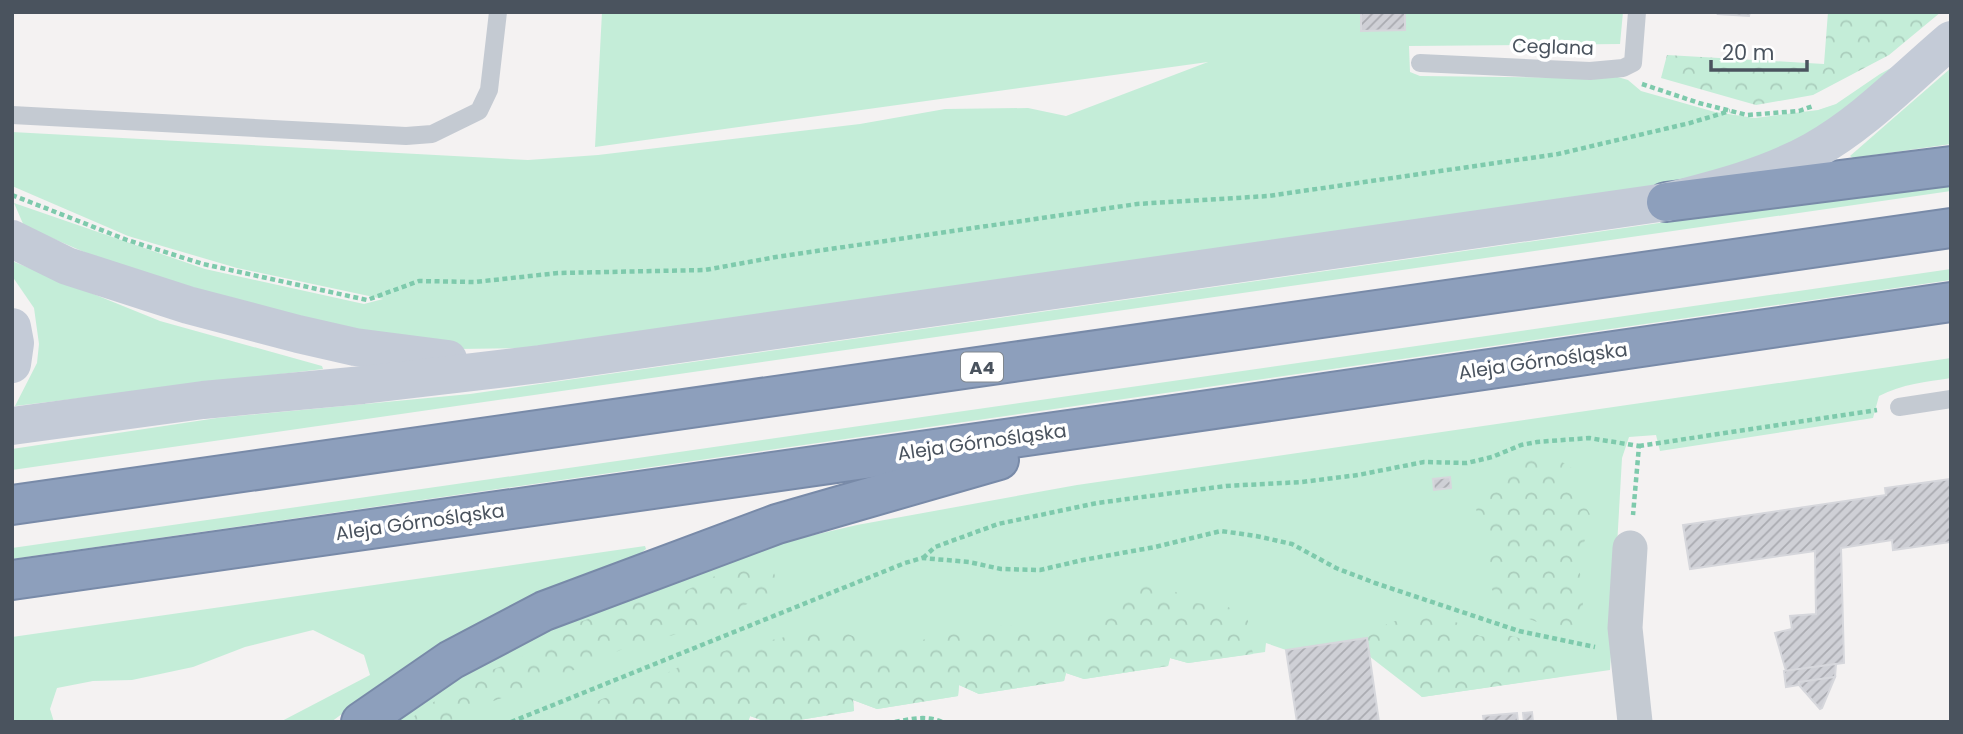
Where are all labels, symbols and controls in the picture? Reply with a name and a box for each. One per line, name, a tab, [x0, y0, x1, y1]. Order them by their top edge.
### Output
scale bar	[1711, 28, 1807, 72]
street label: Ceglana	[1512, 32, 1594, 62]
text: 20 m	[1722, 38, 1775, 67]
street label: Aleja Górnośląska	[1457, 336, 1629, 386]
road number: A4	[961, 352, 1003, 382]
street label: Aleja Górnośląska	[896, 417, 1068, 467]
street label: Aleja Górnośląska	[334, 497, 506, 547]

